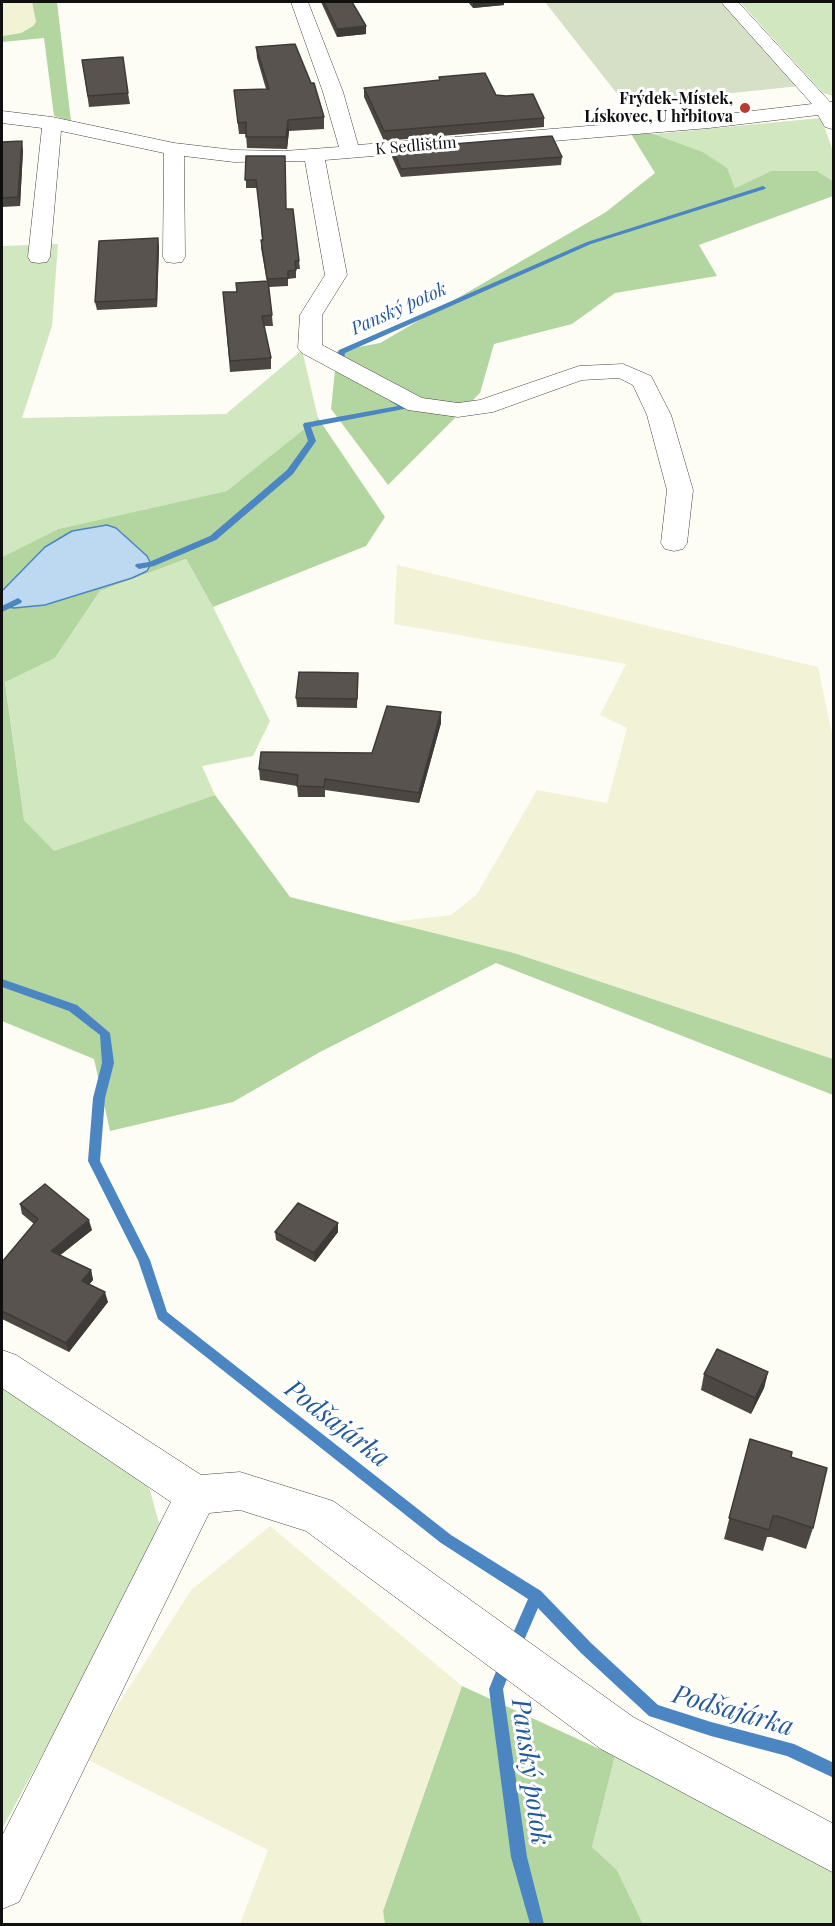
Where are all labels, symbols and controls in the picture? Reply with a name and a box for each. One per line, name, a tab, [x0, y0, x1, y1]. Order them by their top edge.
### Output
place label: Frýdek-Místek, Lískovec, U hřbitova	[584, 89, 733, 127]
marker: Frýdek-Místek, Lískovec, U hřbitova	[738, 101, 752, 115]
street label: K Sedlištím	[375, 133, 457, 159]
water label: Panský potok	[348, 278, 450, 340]
water label: Podšajárka	[278, 1373, 396, 1475]
water label: Podšajárka	[669, 1679, 797, 1743]
water label: Panský potok	[504, 1697, 556, 1847]

